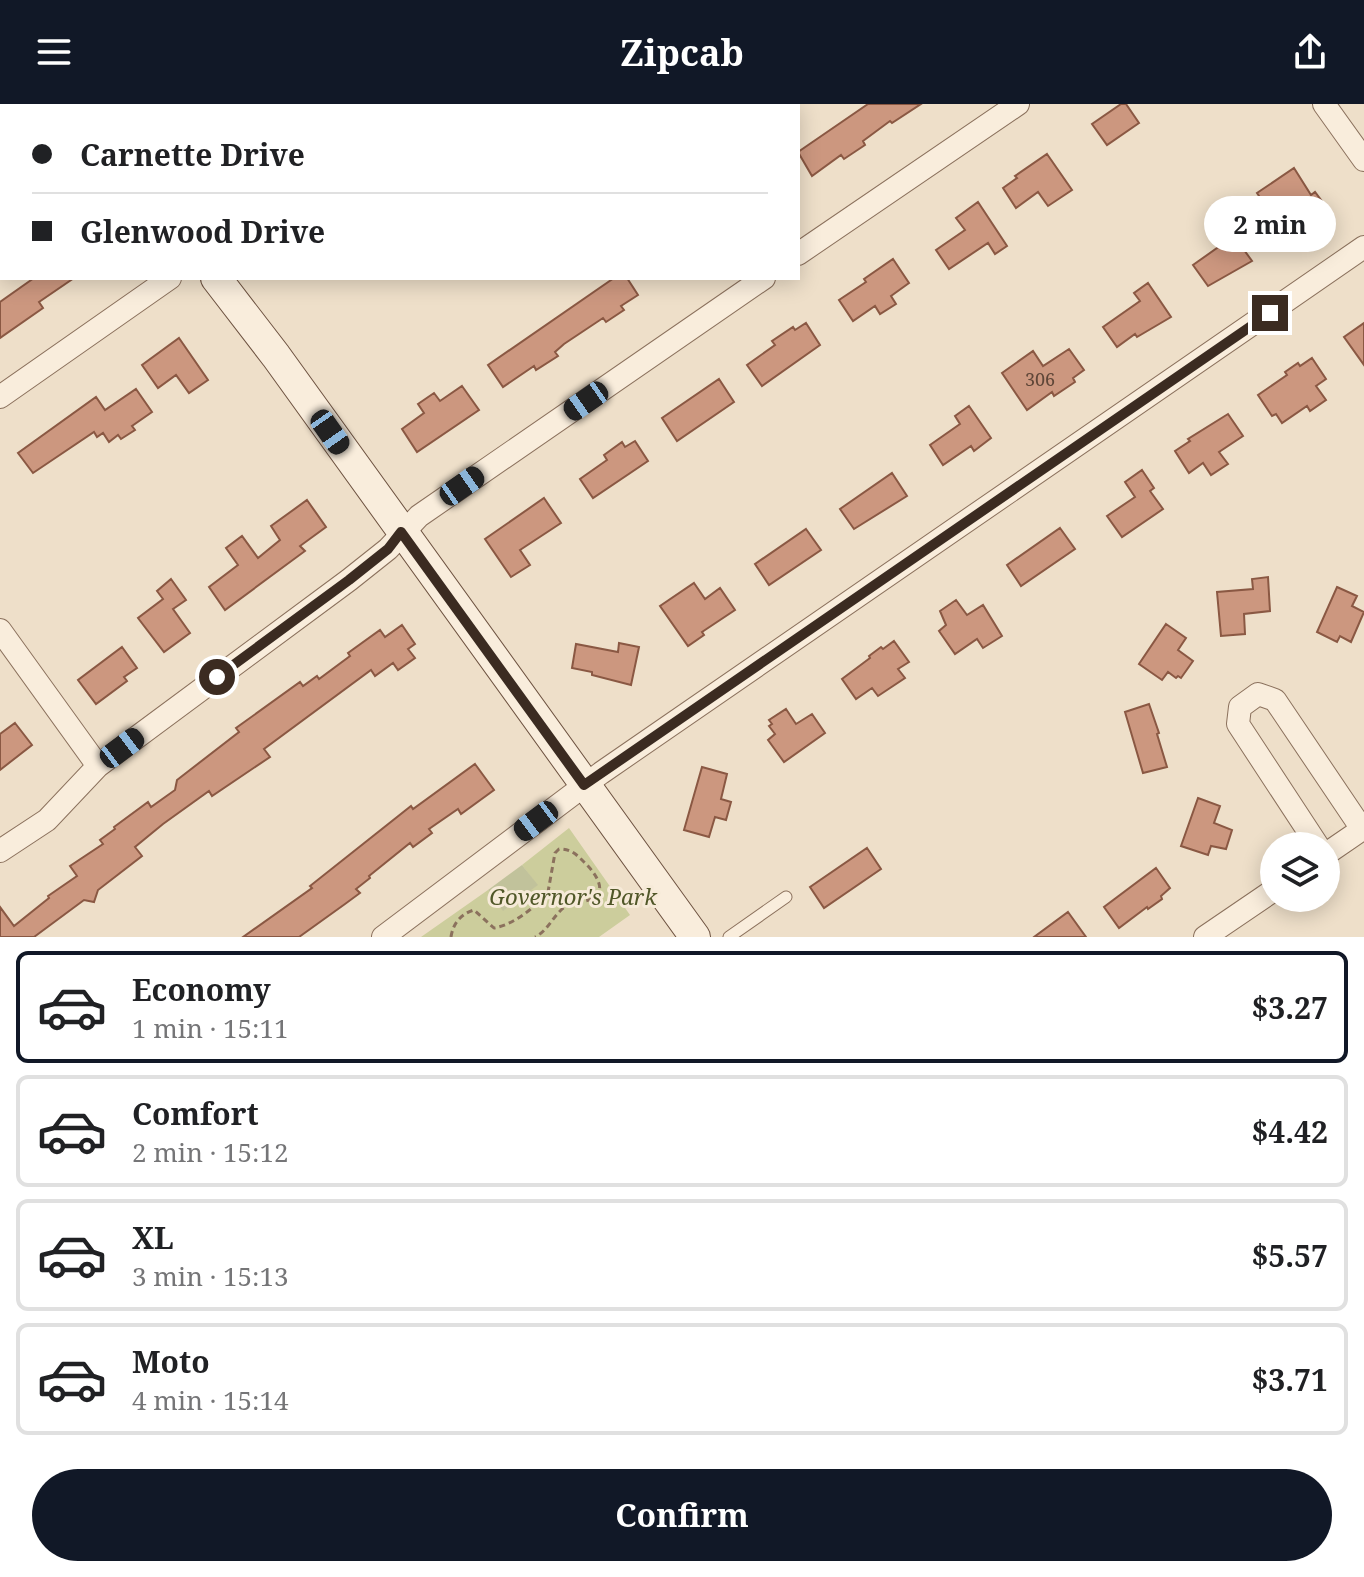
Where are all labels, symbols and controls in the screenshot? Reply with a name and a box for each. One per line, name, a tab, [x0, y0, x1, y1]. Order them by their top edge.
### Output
text: Zipcab	[620, 28, 744, 77]
icon: menu	[32, 30, 76, 74]
icon: share	[1288, 30, 1332, 74]
text: Carnette Drive	[80, 134, 305, 175]
callout: 2 min	[1204, 197, 1336, 253]
text: 2 min	[1233, 206, 1307, 242]
text: Glenwood Drive	[80, 211, 325, 252]
route end	[1252, 295, 1288, 331]
house number: 306	[1025, 367, 1055, 391]
car	[559, 377, 613, 425]
car	[306, 405, 354, 459]
car	[435, 462, 489, 510]
route start	[199, 659, 235, 695]
car	[96, 724, 148, 772]
car	[510, 797, 562, 845]
map controls	[1260, 832, 1340, 912]
button: layers	[1260, 832, 1340, 912]
park label: Governor's Park	[489, 881, 658, 911]
text: Economy	[132, 969, 271, 1010]
icon: car	[36, 971, 108, 1043]
text: $3.27	[1251, 987, 1328, 1028]
text: 1 min · 15:11	[132, 1010, 289, 1046]
text: Comfort	[132, 1093, 259, 1134]
icon: car	[36, 1095, 108, 1167]
text: $4.42	[1251, 1111, 1328, 1152]
text: 2 min · 15:12	[132, 1134, 289, 1170]
text: XL	[132, 1217, 174, 1258]
icon: car	[36, 1219, 108, 1291]
text: $5.57	[1251, 1235, 1328, 1276]
text: 3 min · 15:13	[132, 1258, 289, 1294]
text: Moto	[132, 1341, 210, 1382]
icon: car	[36, 1343, 108, 1415]
text: $3.71	[1251, 1359, 1328, 1400]
text: 4 min · 15:14	[132, 1382, 289, 1418]
button: Confirm	[32, 1469, 1332, 1561]

